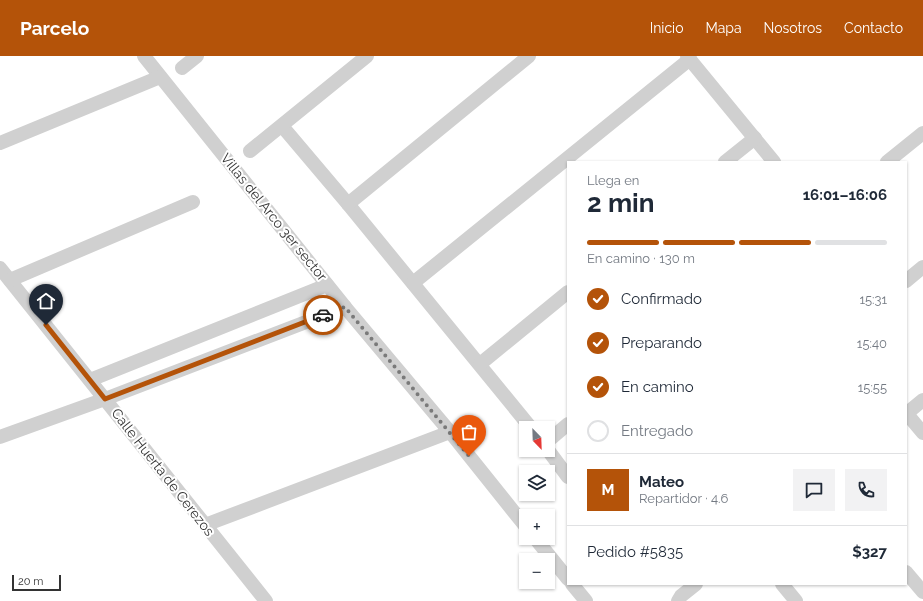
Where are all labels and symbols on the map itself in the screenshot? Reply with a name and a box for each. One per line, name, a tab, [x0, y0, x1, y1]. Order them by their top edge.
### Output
street label: Villas del Arco 3er sector	[218, 150, 330, 284]
pin	[29, 284, 63, 325]
courier	[303, 295, 343, 335]
street label: Calle Huerta de Cerezos	[108, 405, 218, 539]
pin	[452, 415, 486, 456]
north arrow	[519, 421, 555, 457]
scale bar	[12, 573, 61, 592]

